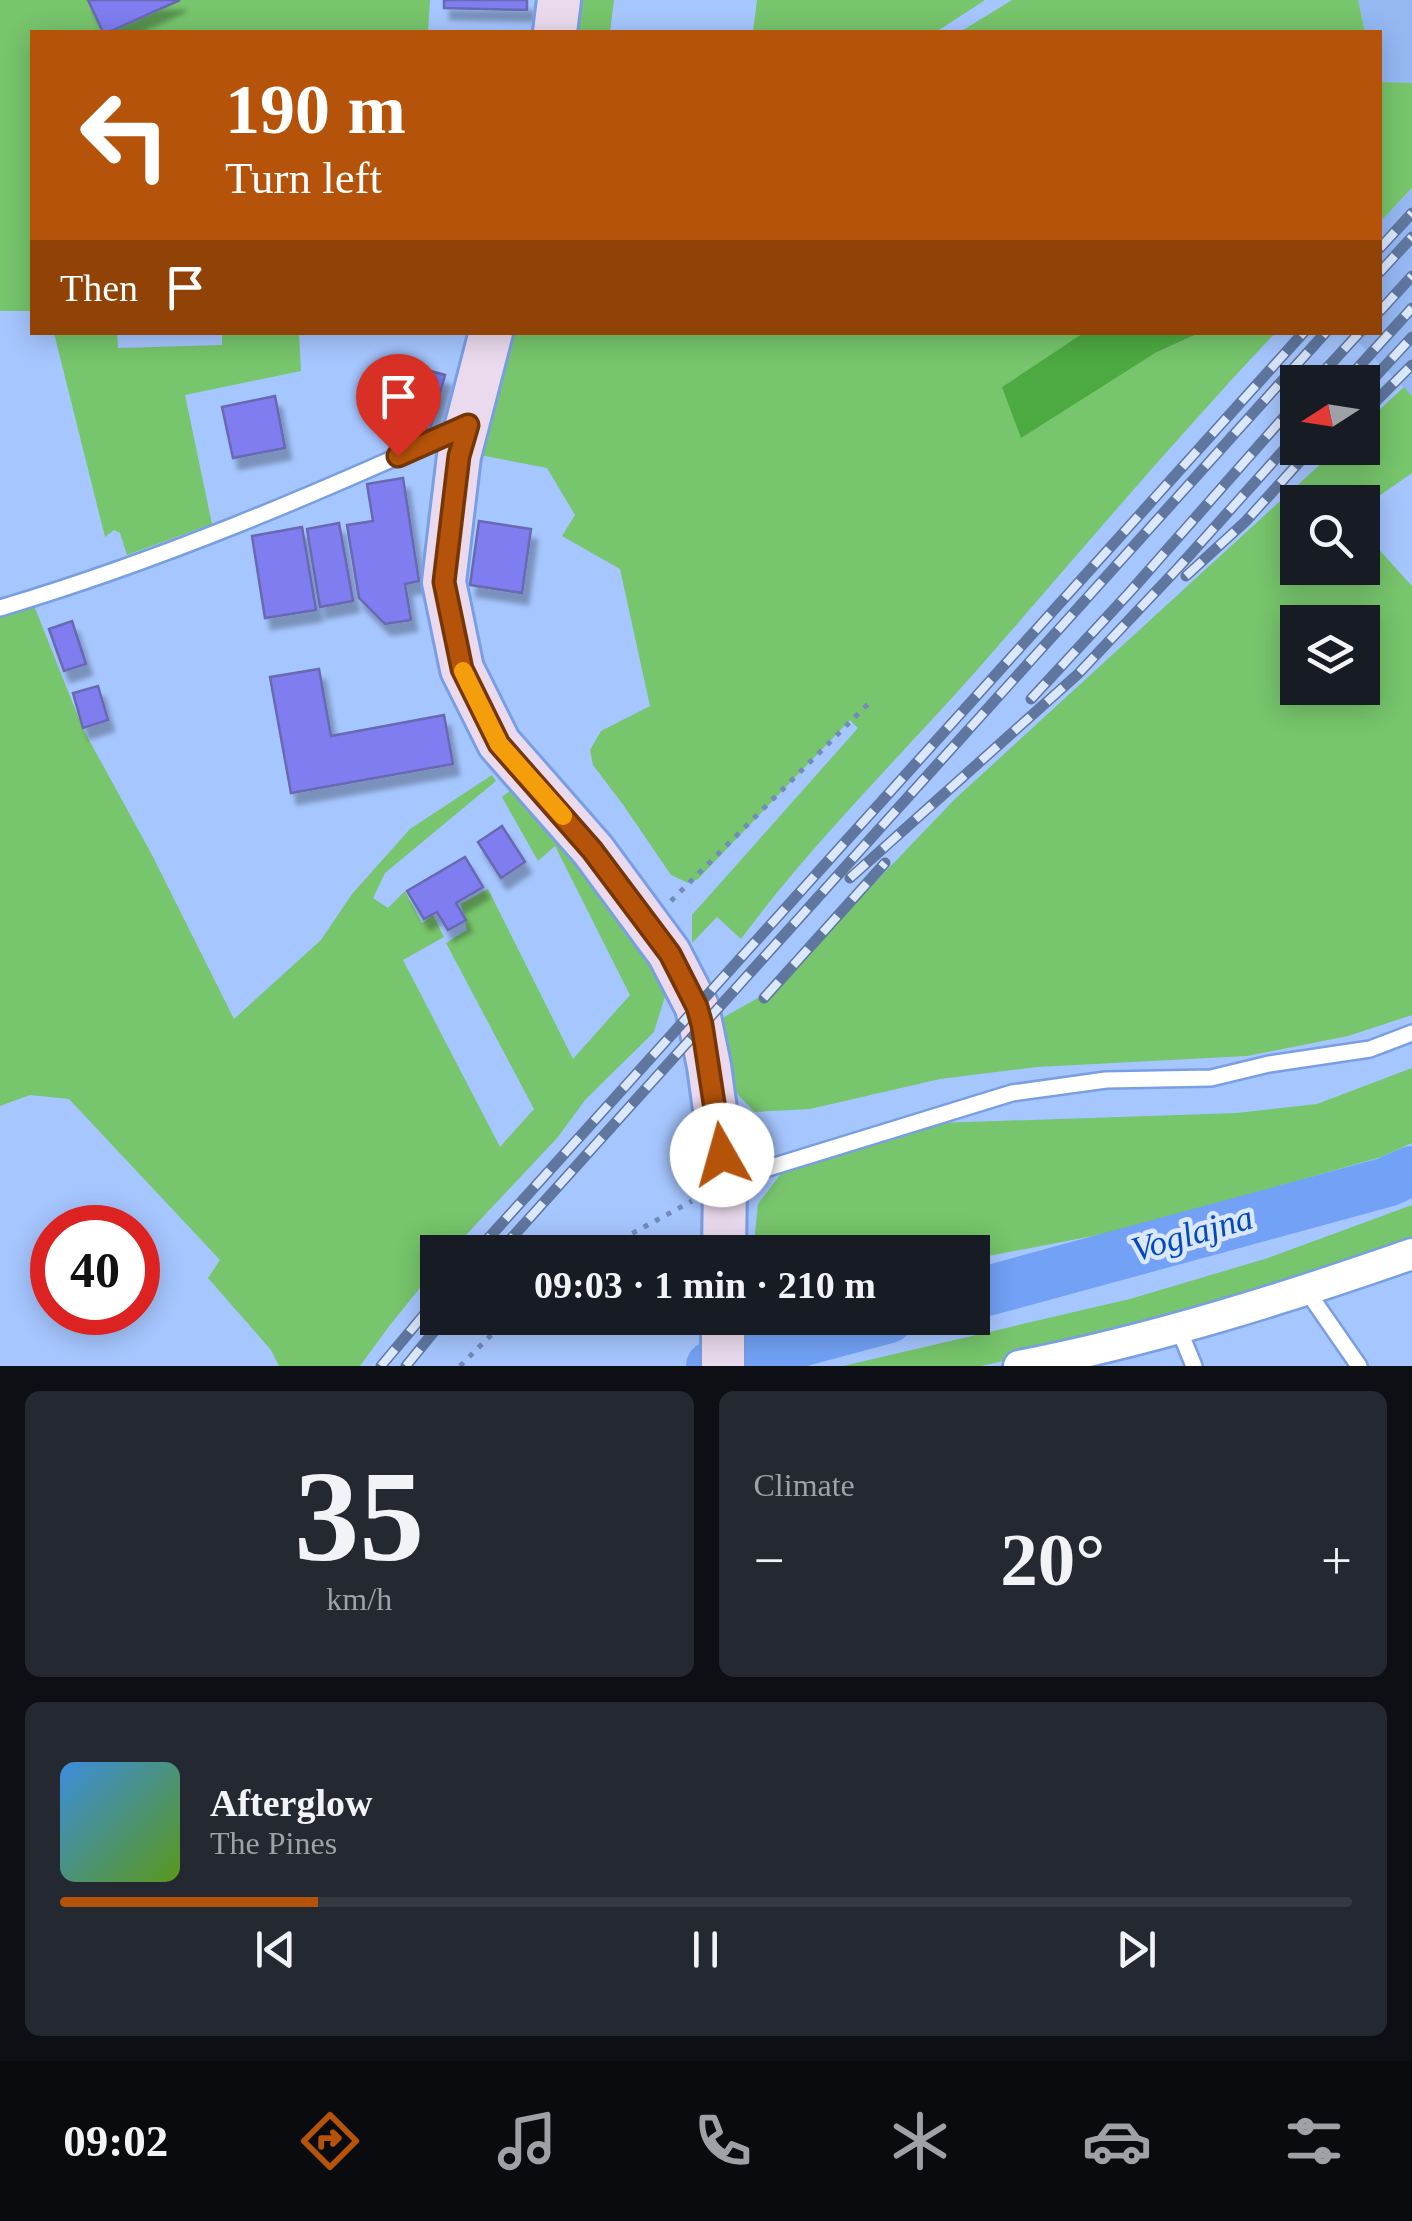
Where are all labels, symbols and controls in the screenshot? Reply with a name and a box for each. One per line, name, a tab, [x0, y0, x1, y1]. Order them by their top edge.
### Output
icon: left	[60, 70, 190, 200]
text: 190 m	[225, 71, 406, 148]
text: Turn left	[225, 153, 382, 203]
icon: arrive	[158, 260, 213, 315]
text: Then	[60, 267, 138, 309]
pin	[356, 354, 441, 457]
north arrow	[1280, 365, 1380, 465]
map controls	[1280, 365, 1380, 705]
icon: arrive	[371, 369, 426, 424]
button: search	[1280, 485, 1380, 585]
button: layers	[1280, 605, 1380, 705]
position arrow	[670, 1103, 774, 1207]
water label: Voglajna	[1127, 1198, 1257, 1269]
speed limit sign: 40	[30, 1205, 160, 1335]
text: 09:03 · 1 min · 210 m	[534, 1264, 876, 1306]
text: 35	[294, 1444, 424, 1588]
text: Climate	[754, 1467, 855, 1503]
text: 20°	[1000, 1518, 1105, 1601]
text: −	[754, 1530, 785, 1591]
text: +	[1321, 1530, 1352, 1591]
text: km/h	[326, 1581, 392, 1617]
text: Afterglow	[210, 1782, 372, 1824]
text: The Pines	[210, 1825, 337, 1861]
icon: previous	[248, 1922, 303, 1977]
icon: pause	[678, 1922, 733, 1977]
icon: next	[1109, 1922, 1164, 1977]
icon: directions	[295, 2106, 365, 2176]
icon: music	[492, 2106, 562, 2176]
icon: phone	[688, 2106, 758, 2176]
icon: climate	[885, 2106, 955, 2176]
icon: car	[1082, 2106, 1152, 2176]
icon: filters	[1279, 2106, 1349, 2176]
text: 09:02	[63, 2116, 168, 2166]

